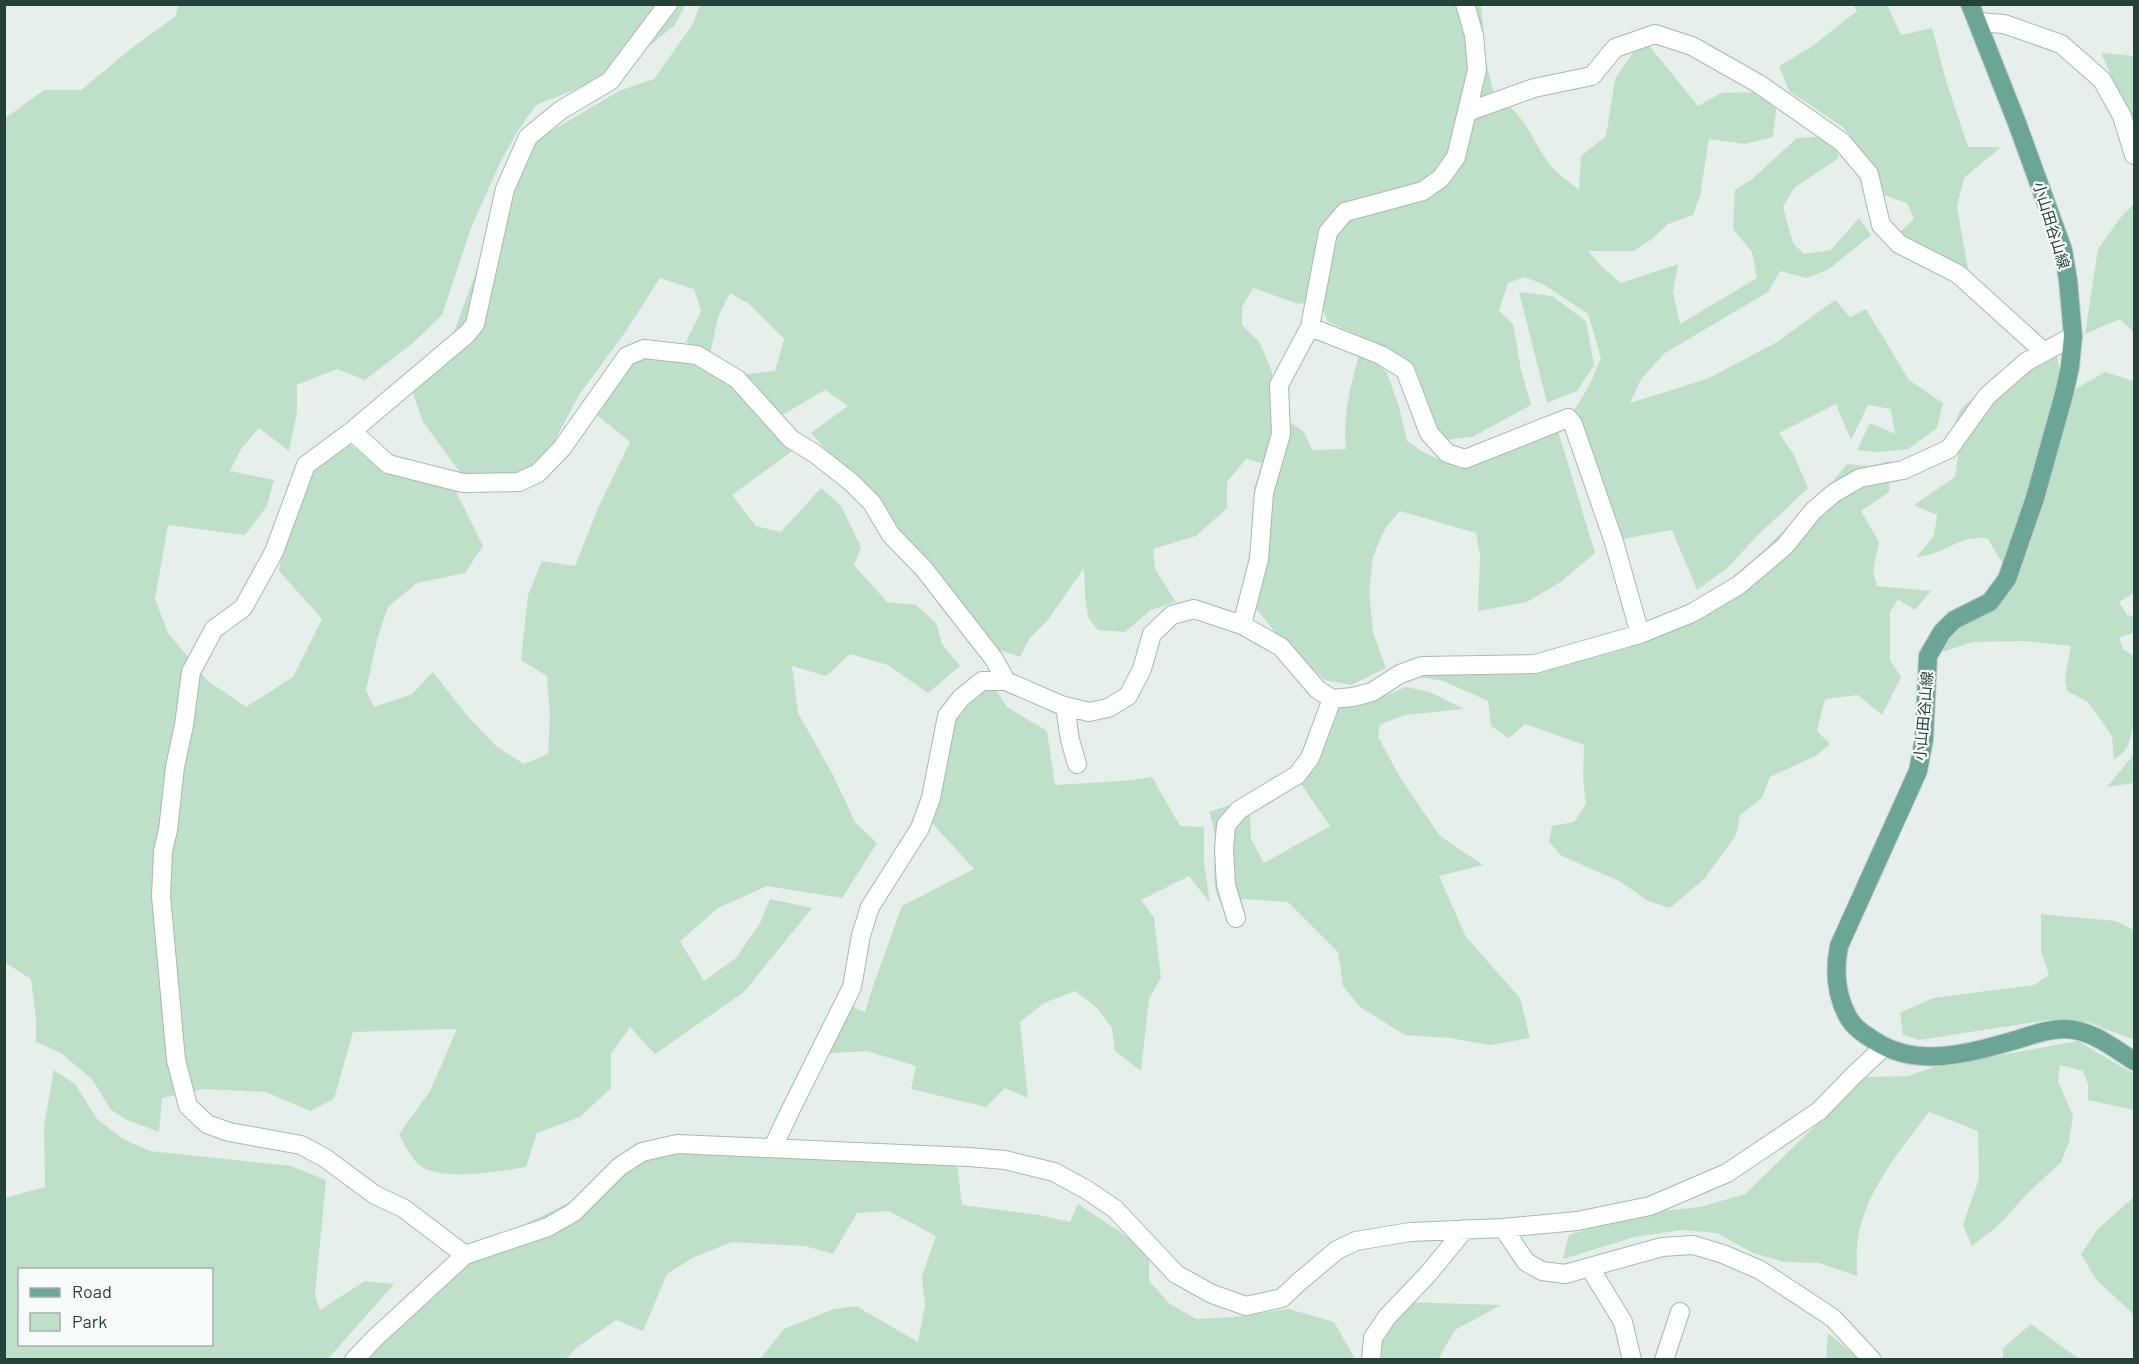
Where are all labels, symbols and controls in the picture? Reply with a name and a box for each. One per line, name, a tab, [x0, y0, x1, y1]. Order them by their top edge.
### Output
street label: 小山田谷山線	[2030, 179, 2074, 271]
street label: 小山田谷山線	[1910, 670, 1936, 762]
legend	[18, 1268, 213, 1346]
text: Road	[72, 1280, 112, 1302]
text: Park	[72, 1310, 107, 1332]

